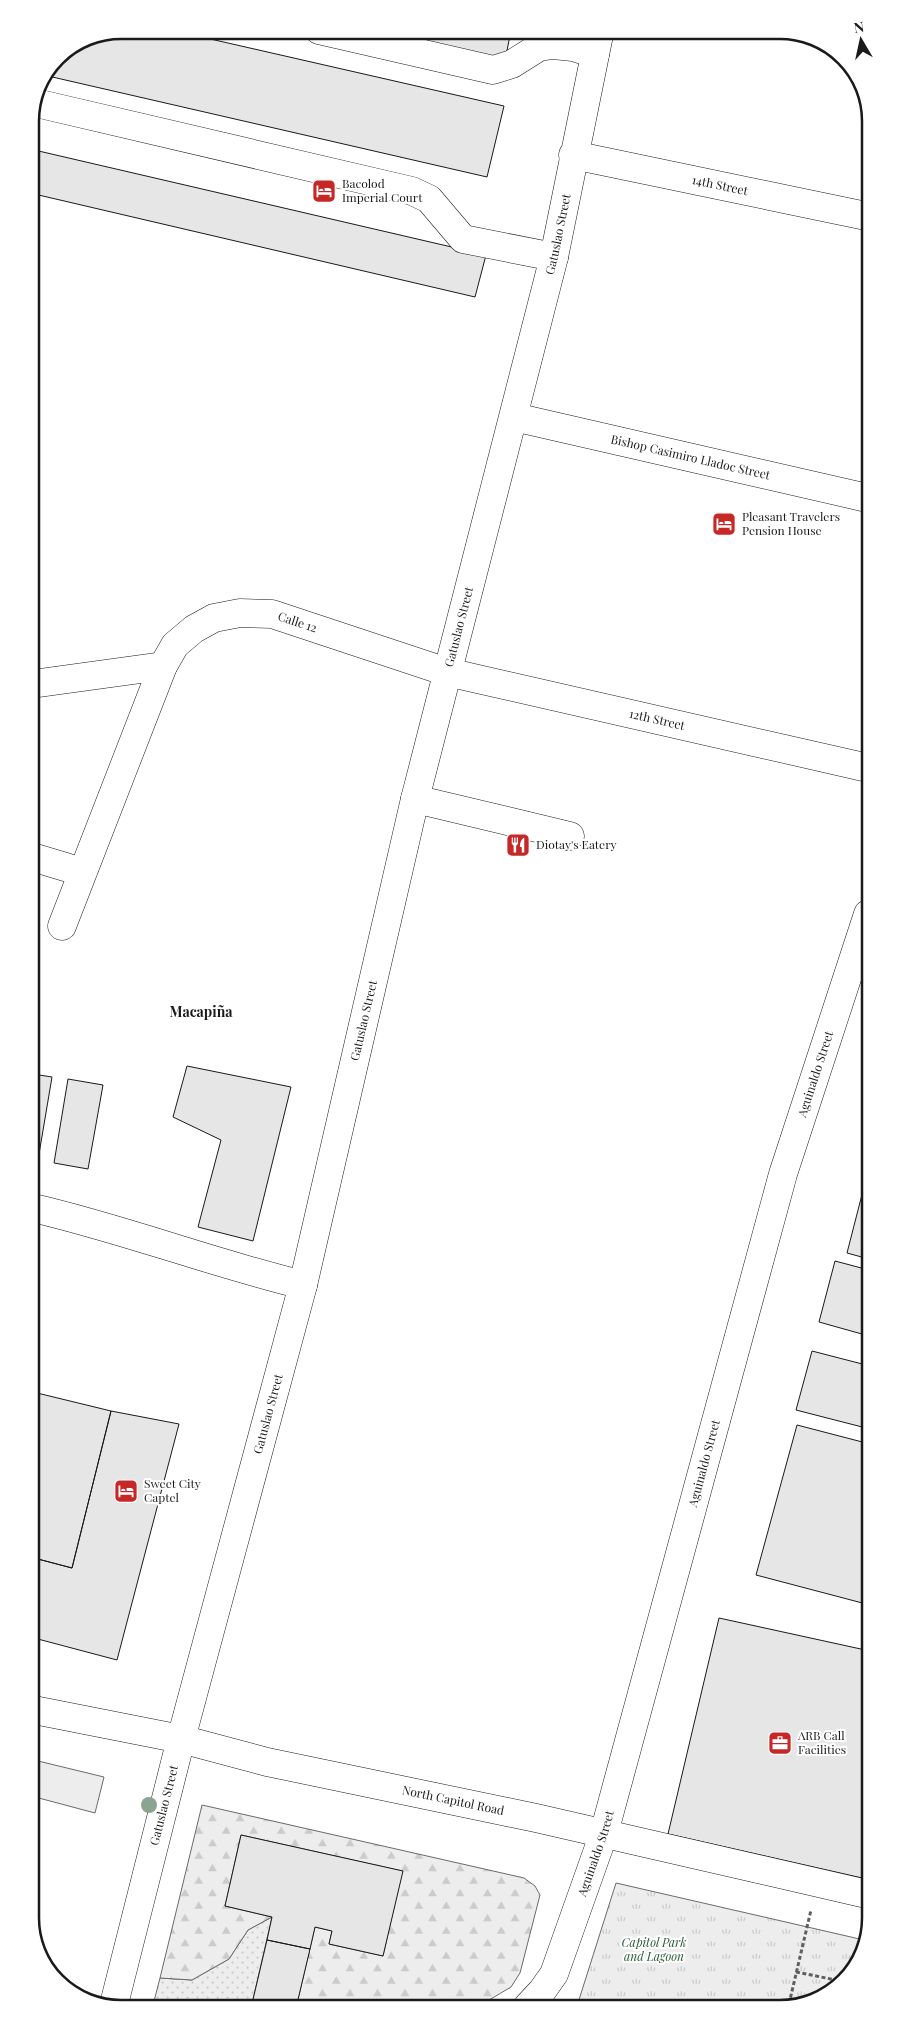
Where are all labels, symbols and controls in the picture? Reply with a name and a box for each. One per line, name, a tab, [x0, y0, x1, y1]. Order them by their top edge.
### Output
north arrow	[836, 15, 886, 65]
text: N	[852, 16, 865, 37]
street label: 14th Street	[691, 171, 750, 198]
place label: Bacolod Imperial Court	[342, 175, 423, 205]
hotel icon: Bacolod Imperial Court	[311, 178, 337, 204]
street label: Gatuslao Street	[541, 191, 574, 276]
street label: Bishop Casimiro Lladoc Street	[609, 430, 773, 483]
place label: Pleasant Travelers Pension House	[742, 508, 840, 538]
hotel icon: Pleasant Travelers Pension House	[711, 511, 737, 537]
street label: Gatuslao Street	[440, 584, 476, 668]
street label: Calle 12	[276, 608, 320, 635]
street label: 12th Street	[628, 705, 687, 733]
restaurant icon: Diotay's Eatery	[505, 832, 531, 858]
place label: Diotay's Eatery	[536, 836, 617, 852]
street label: Gatuslao Street	[346, 978, 380, 1062]
district label: Macapiña	[170, 1002, 233, 1021]
street label: Aguinaldo Street	[793, 1028, 837, 1120]
street label: Gatuslao Street	[249, 1371, 286, 1456]
street label: Aguinaldo Street	[684, 1417, 723, 1509]
place label: Sweet City Captel	[144, 1475, 201, 1505]
hotel icon: Sweet City Captel	[113, 1478, 139, 1504]
place label: ARB Call Facilities	[797, 1727, 846, 1757]
office icon: ARB Call Facilities	[767, 1730, 793, 1756]
street label: Gatuslao Street	[145, 1763, 181, 1847]
street label: North Capitol Road	[401, 1781, 506, 1818]
street label: Aguinaldo Street	[573, 1808, 617, 1899]
park label: Capitol Park and Lagoon	[622, 1934, 686, 1964]

